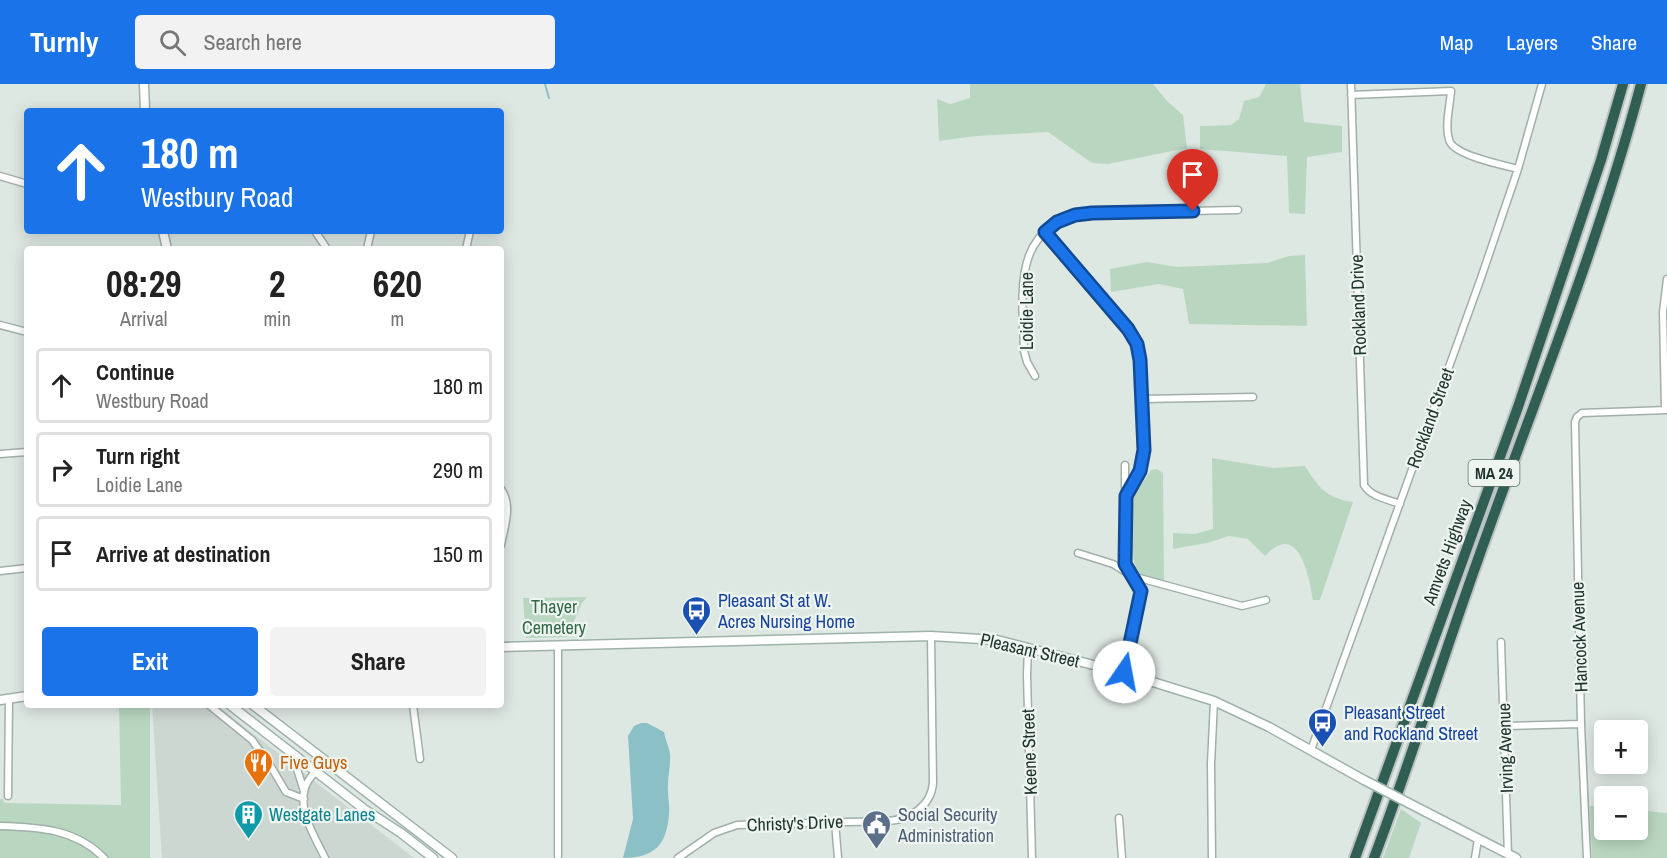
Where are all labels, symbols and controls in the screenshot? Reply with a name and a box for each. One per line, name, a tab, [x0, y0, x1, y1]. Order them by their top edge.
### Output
search box	[135, 15, 555, 69]
text: Turnly	[30, 23, 99, 61]
icon: search	[156, 26, 189, 59]
text: Search here	[204, 27, 302, 57]
text: Map	[1440, 28, 1473, 57]
text: Layers	[1506, 28, 1558, 57]
text: Share	[1591, 28, 1637, 57]
text: 180 m	[141, 125, 239, 181]
icon: ahead	[42, 132, 120, 210]
pin	[1167, 149, 1218, 211]
icon: arrive	[1176, 158, 1209, 191]
text: Westbury Road	[141, 179, 293, 215]
street label: Rockland Drive	[1344, 254, 1372, 356]
text: 08:29	[106, 260, 181, 308]
text: 2	[269, 260, 285, 308]
text: 620	[373, 260, 422, 308]
street label: Loidie Lane	[1014, 272, 1039, 350]
text: Arrival	[120, 305, 167, 332]
text: min	[263, 305, 291, 332]
text: m	[391, 305, 404, 332]
text: Continue	[96, 357, 174, 387]
street label: Rockland Street	[1400, 364, 1460, 472]
icon: ahead	[45, 369, 78, 402]
text: 180 m	[433, 371, 483, 401]
text: Westbury Road	[96, 387, 209, 414]
text: Turn right	[96, 441, 180, 471]
icon: right	[45, 453, 78, 486]
text: 290 m	[433, 455, 483, 485]
road number: MA 24	[1468, 460, 1520, 486]
text: Loidie Lane	[96, 471, 183, 498]
street label: Amvets Highway	[1416, 495, 1478, 609]
icon: arrive	[45, 537, 78, 570]
text: Arrive at destination	[96, 539, 270, 569]
text: 150 m	[433, 539, 483, 569]
street label: Hancock Avenue	[1565, 581, 1593, 693]
place label: Pleasant St at W. Acres Nursing Home	[717, 588, 855, 634]
park label: Thayer Cemetery	[522, 594, 587, 640]
bus stop icon: Pleasant St at W. Acres Nursing Home	[681, 594, 713, 636]
street label: Pleasant Street	[978, 626, 1082, 674]
button: Exit	[42, 627, 258, 696]
button: Share	[270, 627, 486, 696]
position arrow	[1092, 640, 1156, 704]
place label: Pleasant Street and Rockland Street	[1344, 700, 1478, 746]
street label: Irving Avenue	[1491, 703, 1519, 793]
bus stop icon: Pleasant Street and Rockland Street	[1307, 706, 1339, 748]
street label: Keene Street	[1015, 709, 1043, 795]
map controls	[1594, 720, 1648, 840]
button: +	[1594, 720, 1648, 774]
restaurant icon: Five Guys	[243, 746, 275, 788]
place label: Five Guys	[280, 750, 347, 775]
button: −	[1594, 786, 1648, 840]
building icon: Westgate Lanes	[232, 798, 264, 840]
place label: Westgate Lanes	[269, 802, 375, 827]
place label: Social Security Administration	[897, 802, 998, 848]
public building icon: Social Security Administration	[861, 808, 893, 850]
street label: Christy's Drive	[746, 809, 844, 837]

